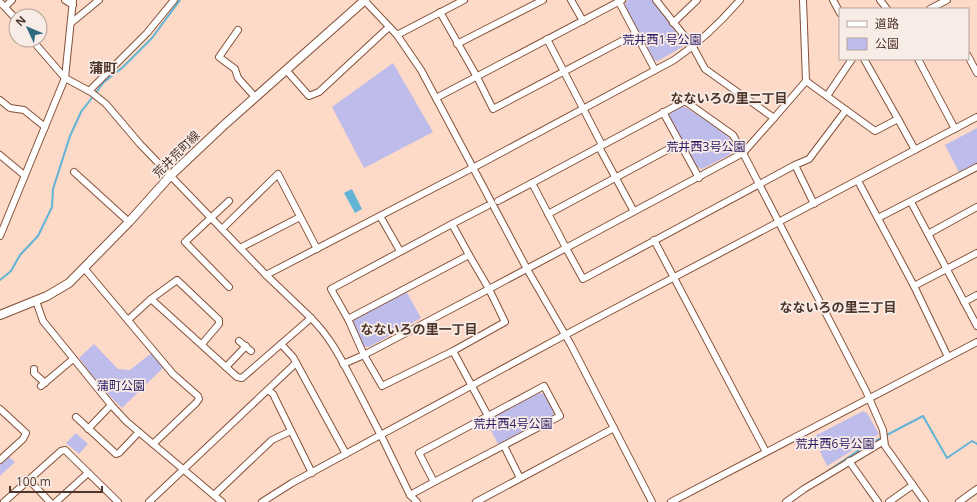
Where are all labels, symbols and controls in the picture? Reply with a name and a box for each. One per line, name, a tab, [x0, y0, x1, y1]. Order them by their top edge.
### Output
north arrow	[8, 8, 48, 48]
legend	[839, 8, 969, 60]
text: N	[12, 12, 29, 29]
text: 道路	[875, 15, 899, 32]
park label: 荒井西1号公園	[623, 31, 701, 48]
text: 公園	[875, 35, 899, 52]
district label: 蒲町	[89, 58, 117, 77]
district label: なないろの里二丁目	[670, 89, 788, 107]
street label: 荒井荒町線	[149, 127, 203, 181]
park label: 荒井西3号公園	[667, 138, 745, 155]
district label: なないろの里三丁目	[779, 298, 897, 316]
district label: なないろの里一丁目	[360, 320, 478, 338]
park label: 蒲町公園	[97, 377, 145, 394]
park label: 荒井西4号公園	[474, 415, 552, 432]
park label: 荒井西6号公園	[796, 435, 874, 452]
scale bar	[10, 468, 102, 494]
text: 100 m	[16, 473, 51, 490]

